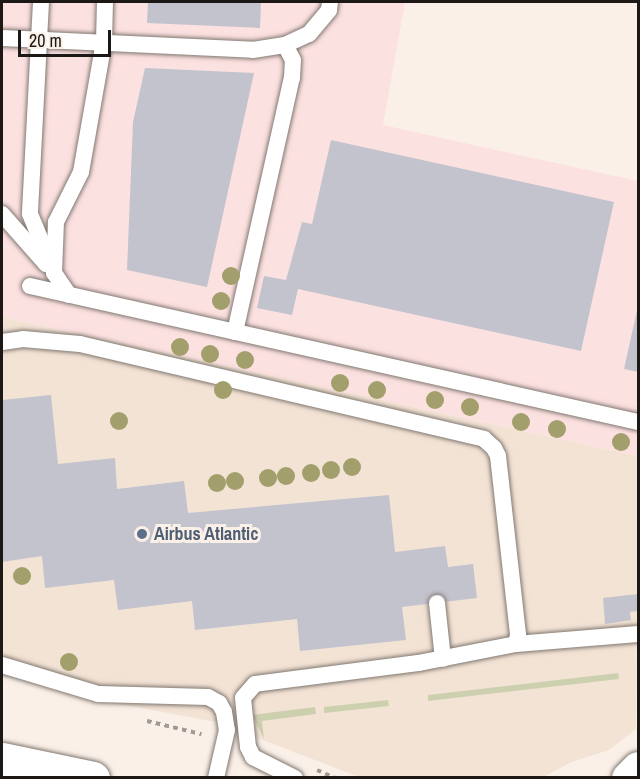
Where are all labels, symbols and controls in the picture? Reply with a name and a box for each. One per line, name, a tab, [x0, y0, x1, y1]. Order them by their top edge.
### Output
scale bar	[21, 18, 114, 56]
text: 20 m	[29, 28, 62, 53]
place label: Airbus Atlantic	[154, 523, 259, 545]
marker: Airbus Atlantic	[135, 527, 149, 541]

